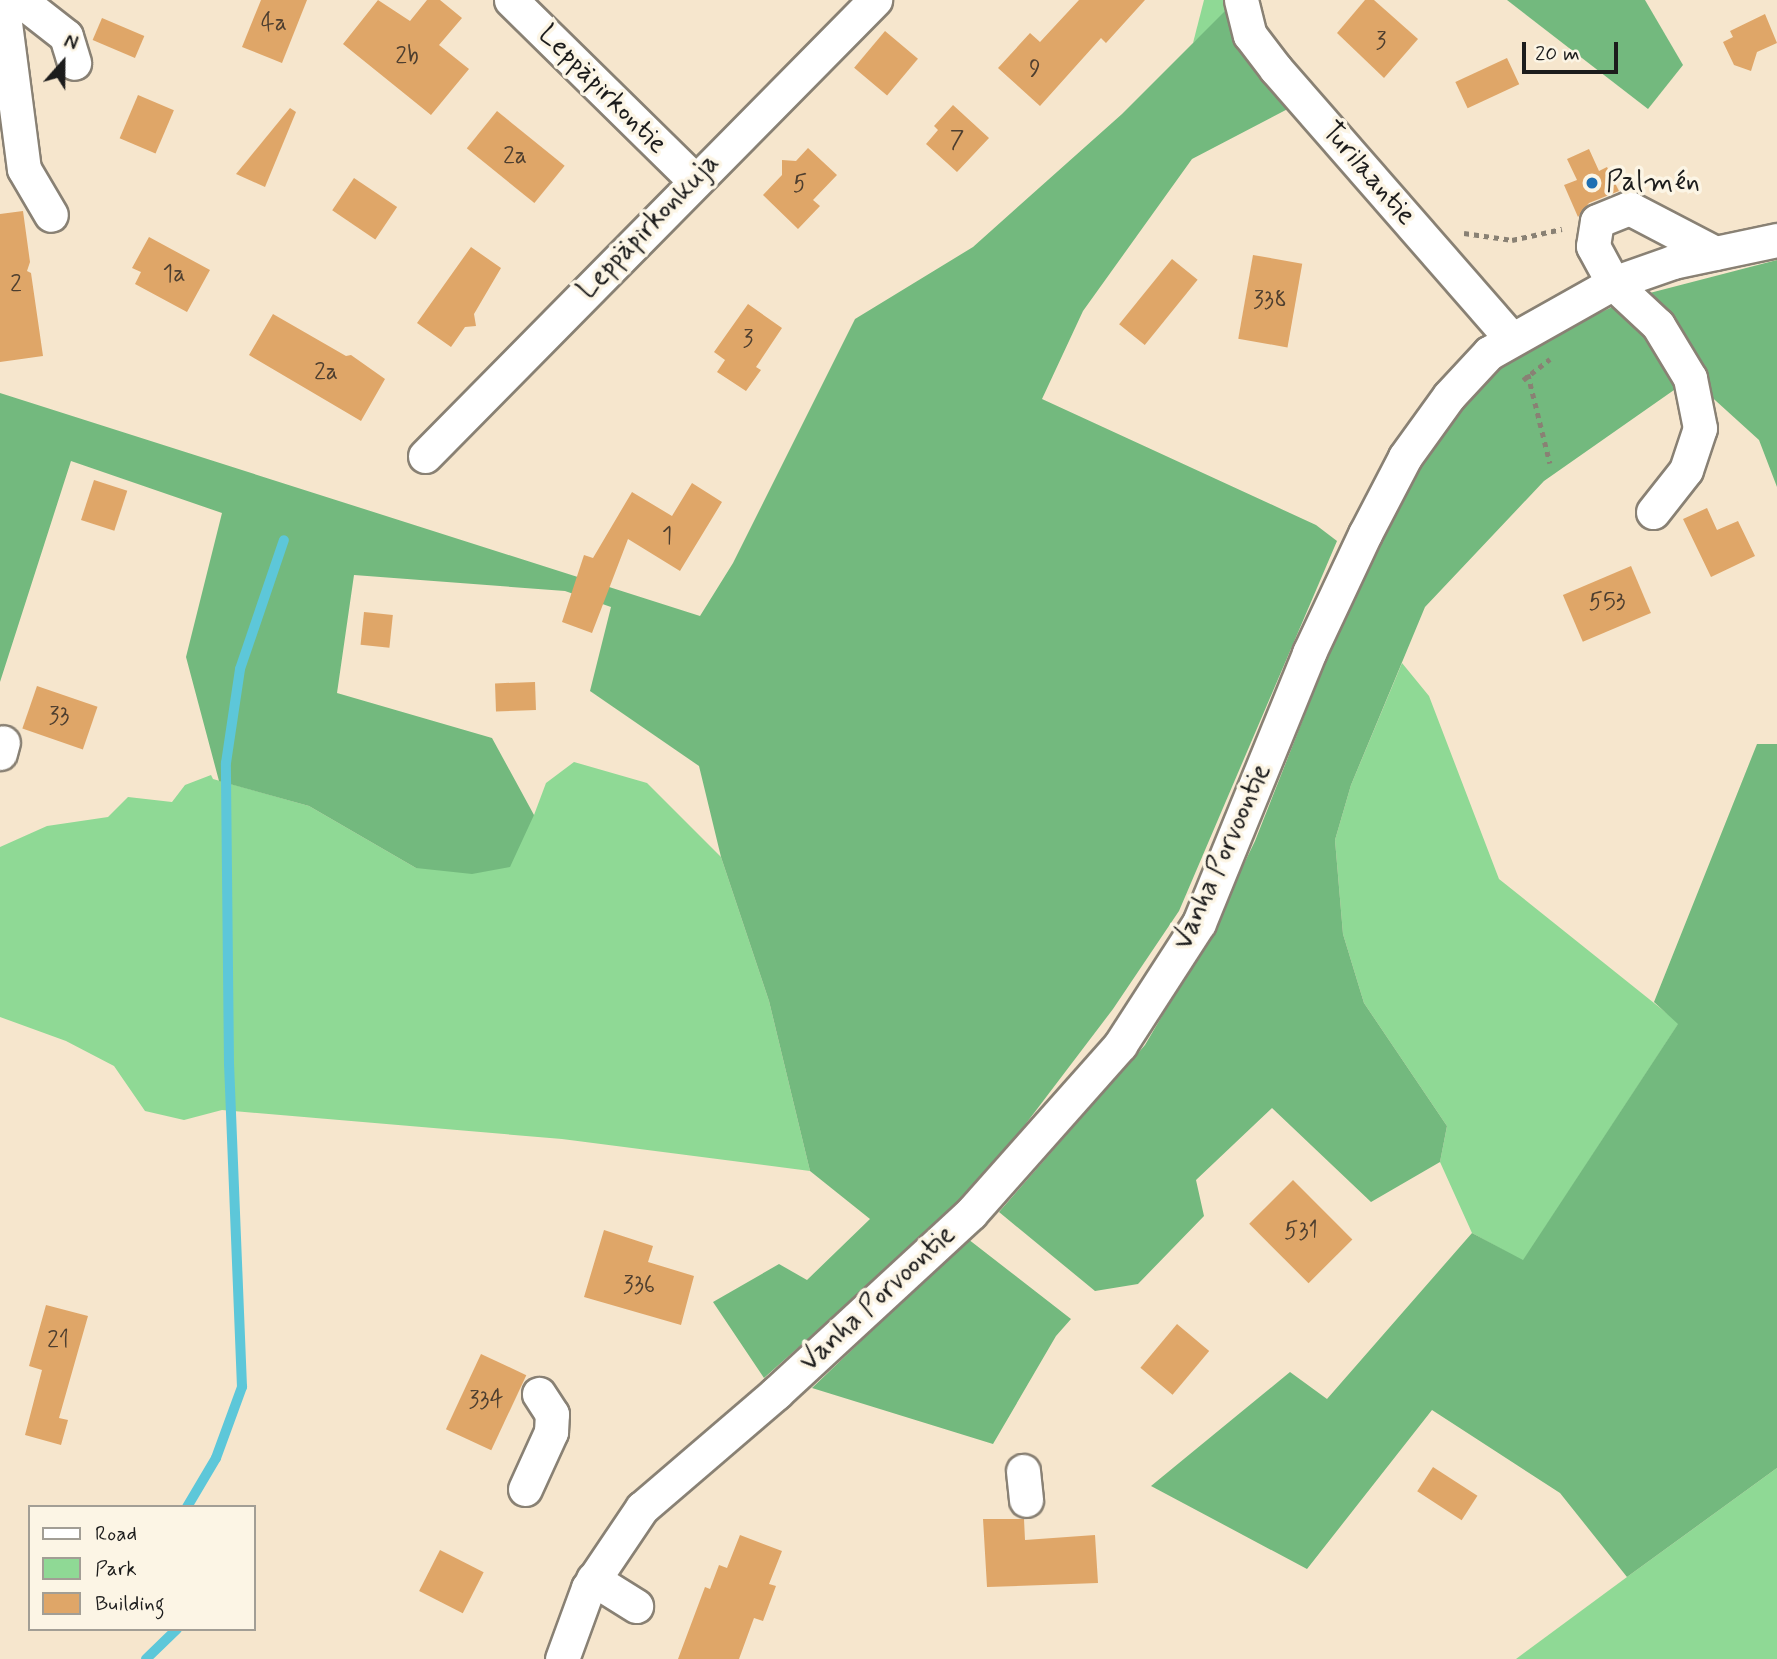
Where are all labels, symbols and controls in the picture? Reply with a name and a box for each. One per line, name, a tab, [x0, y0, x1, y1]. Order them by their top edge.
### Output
house number: 4a	[261, 10, 287, 38]
street label: Leppäpirkontie	[531, 19, 673, 161]
north arrow	[28, 28, 98, 98]
house number: 3	[1376, 28, 1386, 56]
scale bar	[1525, 28, 1621, 72]
text: N	[60, 29, 81, 57]
text: 20 m	[1535, 40, 1580, 68]
house number: 2b	[395, 43, 419, 71]
house number: 9	[1029, 56, 1041, 84]
street label: Turilaantie	[1314, 115, 1422, 233]
house number: 7	[950, 127, 964, 155]
house number: 2a	[503, 143, 527, 171]
street label: Leppäpirkonkuja	[571, 147, 727, 307]
place label: Palmén	[1606, 166, 1700, 200]
house number: 5	[793, 171, 807, 199]
marker: Palmén	[1584, 175, 1600, 191]
house number: 1a	[162, 261, 186, 289]
house number: 2	[10, 271, 22, 299]
house number: 338	[1253, 287, 1287, 315]
house number: 3	[743, 326, 753, 354]
house number: 2a	[314, 359, 338, 387]
house number: 1	[662, 523, 672, 551]
house number: 553	[1589, 589, 1625, 617]
house number: 33	[49, 703, 69, 731]
street label: Vanha Porvoontie	[1168, 760, 1278, 954]
house number: 531	[1284, 1218, 1318, 1246]
street label: Vanha Porvoontie	[795, 1220, 961, 1378]
house number: 336	[623, 1272, 655, 1300]
house number: 21	[47, 1327, 69, 1355]
house number: 334	[468, 1387, 504, 1415]
legend	[28, 1505, 256, 1631]
text: Road	[95, 1520, 137, 1548]
text: Park	[95, 1555, 137, 1583]
text: Building	[95, 1590, 165, 1618]

